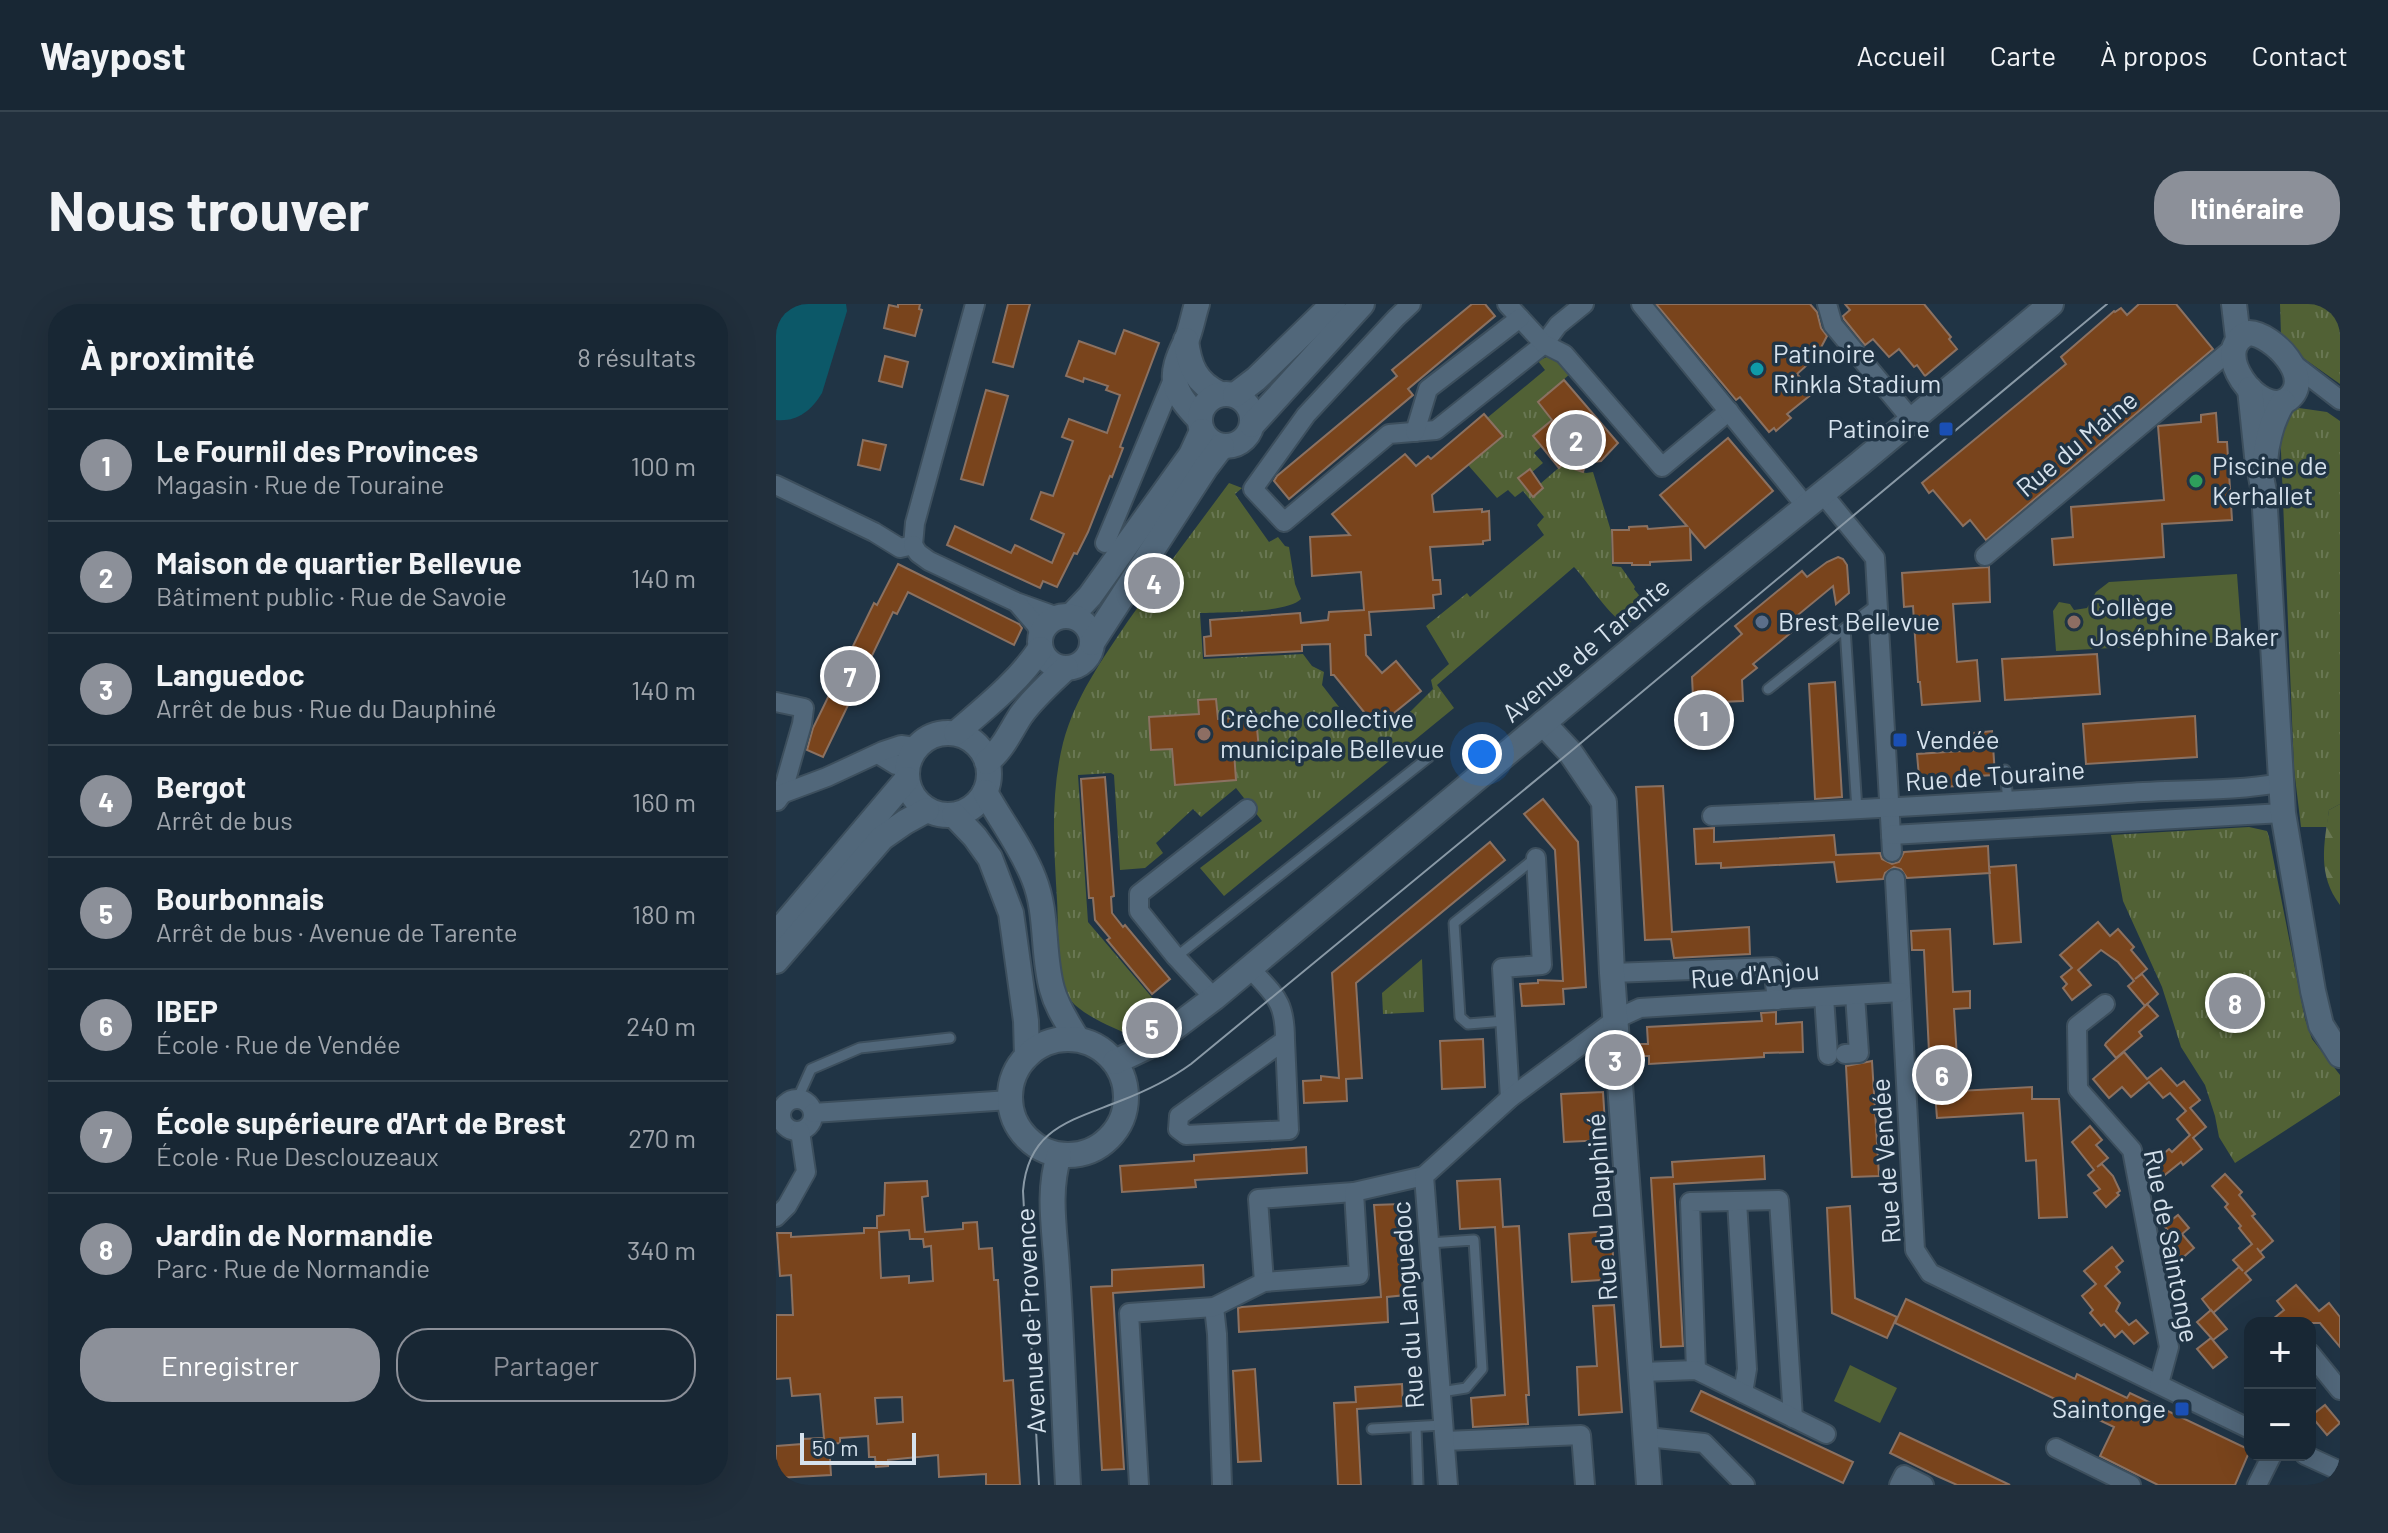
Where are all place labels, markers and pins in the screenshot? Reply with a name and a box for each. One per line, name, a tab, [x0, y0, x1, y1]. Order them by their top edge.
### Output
place label: Patinoire Rinkla Stadium	[1773, 337, 1941, 398]
marker: Patinoire Rinkla Stadium	[1748, 360, 1766, 378]
pin: 2	[1550, 410, 1602, 470]
place label: Patinoire	[1828, 412, 1930, 443]
marker: Patinoire	[1937, 420, 1955, 438]
place label: Piscine de Kerhallet	[2212, 449, 2328, 510]
marker: Piscine de Kerhallet	[2187, 472, 2205, 490]
pin: 4	[1128, 553, 1180, 613]
place label: Collège Joséphine Baker	[2090, 590, 2279, 651]
place label: Brest Bellevue	[1778, 605, 1940, 636]
marker: Brest Bellevue	[1753, 613, 1771, 631]
marker: Collège Joséphine Baker	[2065, 613, 2083, 631]
pin: 7	[824, 646, 876, 706]
pin: 1	[1678, 690, 1730, 750]
place label: Crèche collective municipale Bellevue	[1220, 702, 1445, 763]
place label: Vendée	[1916, 723, 2000, 754]
marker: Crèche collective municipale Bellevue	[1195, 725, 1213, 743]
marker: Vendée	[1891, 731, 1909, 749]
pin: 8	[2209, 973, 2261, 1033]
pin: 5	[1126, 998, 1178, 1058]
pin: 3	[1589, 1030, 1641, 1090]
pin: 6	[1916, 1045, 1968, 1105]
place label: Saintonge	[2052, 1392, 2166, 1423]
marker: Saintonge	[2173, 1400, 2191, 1418]

